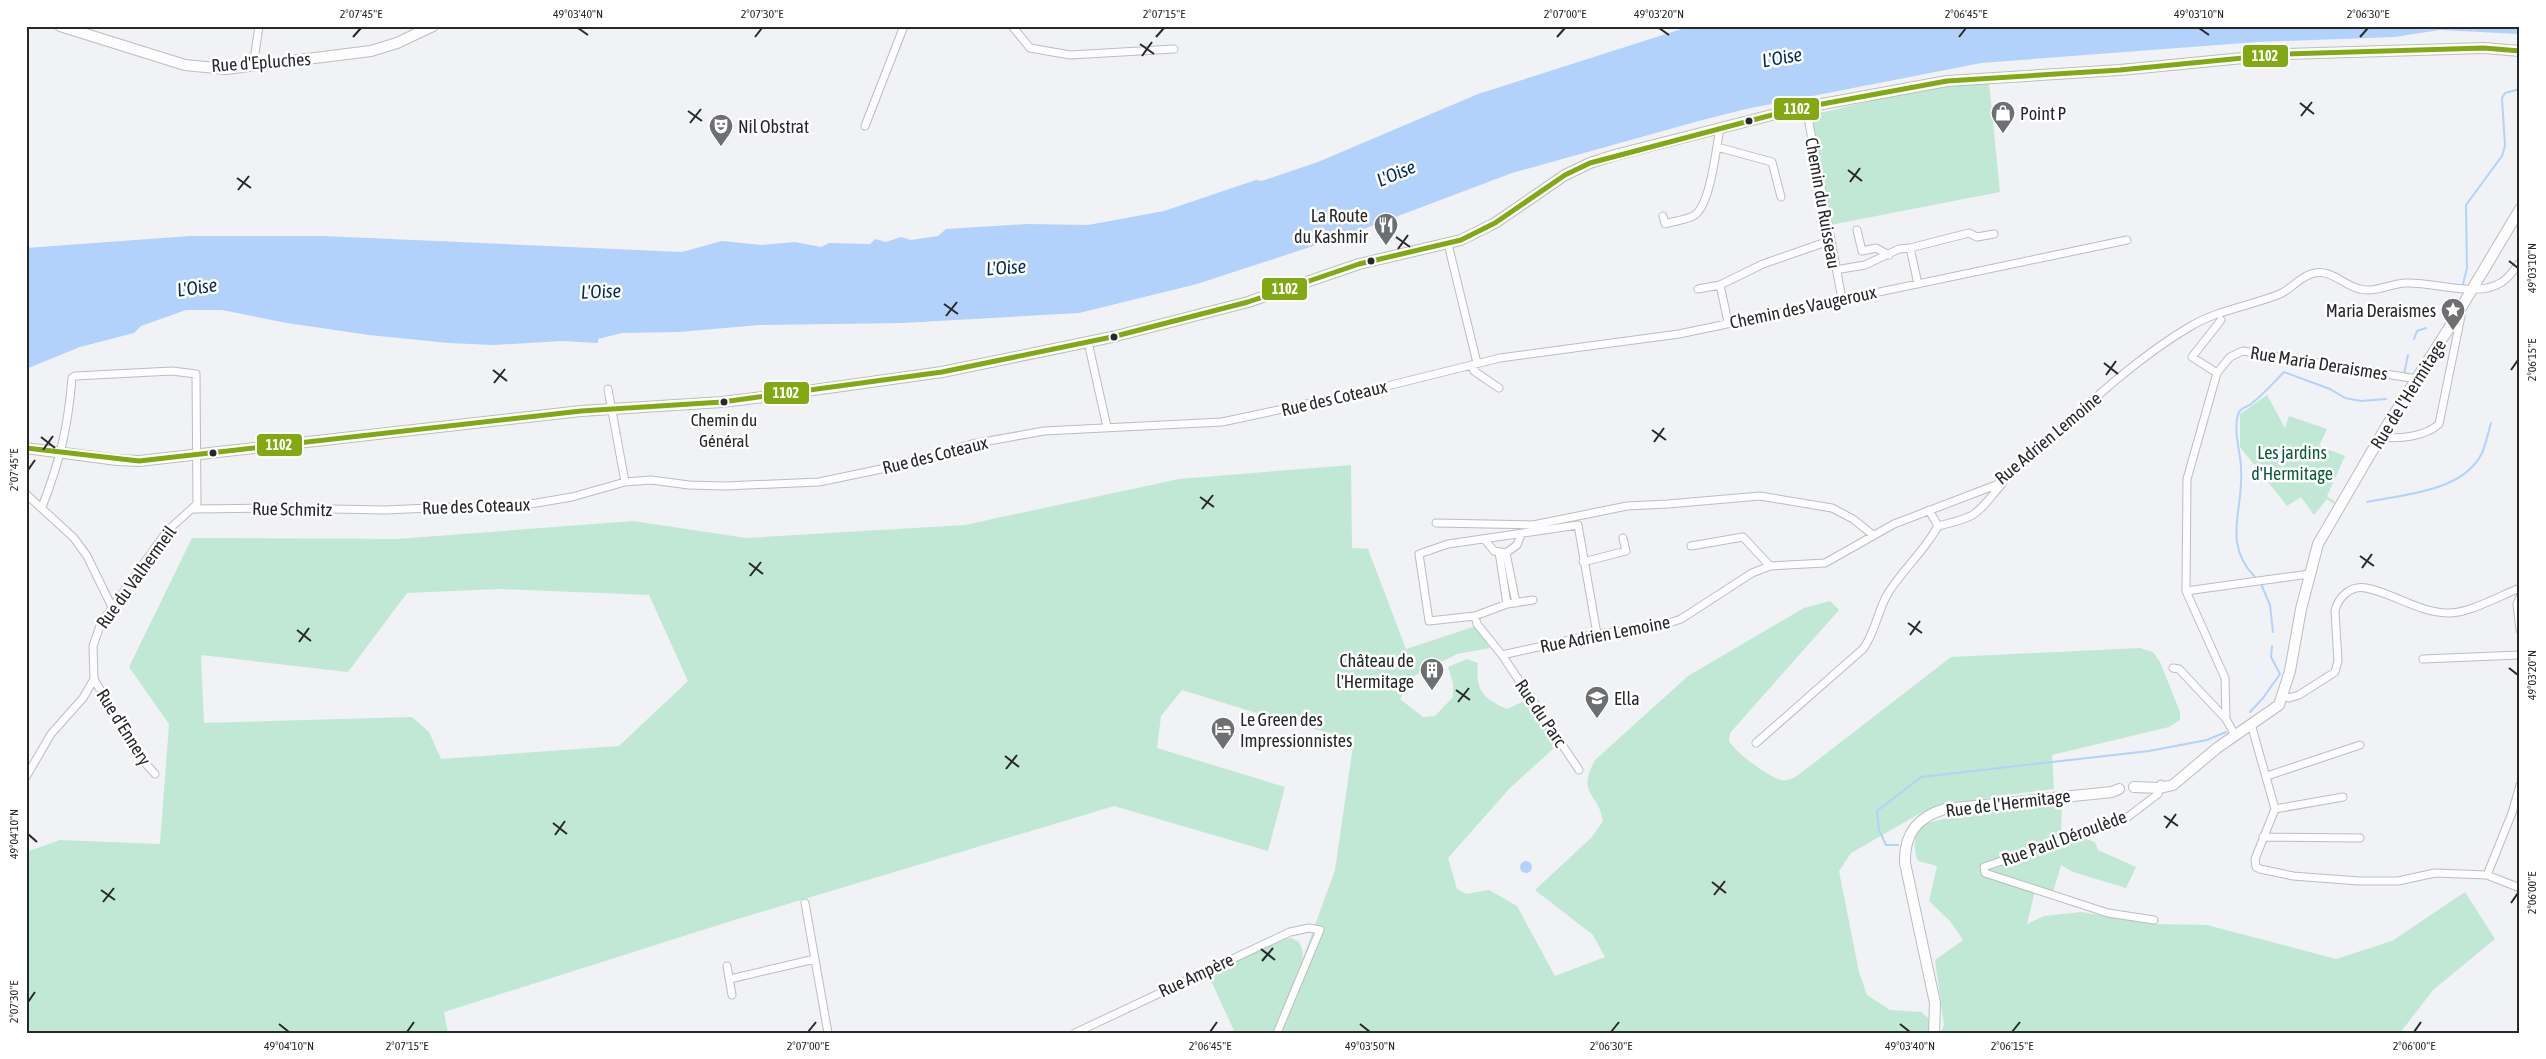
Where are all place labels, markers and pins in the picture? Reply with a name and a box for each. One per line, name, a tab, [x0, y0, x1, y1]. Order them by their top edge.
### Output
shop icon: Point P	[1990, 100, 2016, 134]
place label: Point P	[2020, 103, 2067, 124]
theatre icon: Nil Obstrat	[708, 113, 734, 147]
place label: Nil Obstrat	[738, 116, 809, 137]
unlabelled marker	[1744, 116, 1754, 126]
place label: La Route du Kashmir	[1294, 205, 1369, 247]
restaurant icon: La Route du Kashmir	[1373, 212, 1399, 246]
unlabelled marker	[1366, 256, 1376, 266]
place icon: Maria Deraismes	[2440, 297, 2466, 331]
place label: Maria Deraismes	[2326, 300, 2436, 321]
unlabelled marker	[1109, 332, 1119, 342]
marker: Chemin du Général	[719, 397, 729, 407]
place label: Chemin du Général	[691, 410, 757, 451]
unlabelled marker	[208, 448, 218, 458]
place label: Château de l'Hermitage	[1336, 650, 1414, 692]
building icon: Château de l'Hermitage	[1419, 657, 1445, 691]
school or university icon: Ella	[1584, 685, 1610, 719]
place label: Ella	[1614, 688, 1640, 709]
place label: Le Green des Impressionnistes	[1240, 709, 1352, 751]
hotel icon: Le Green des Impressionnistes	[1210, 716, 1236, 750]

